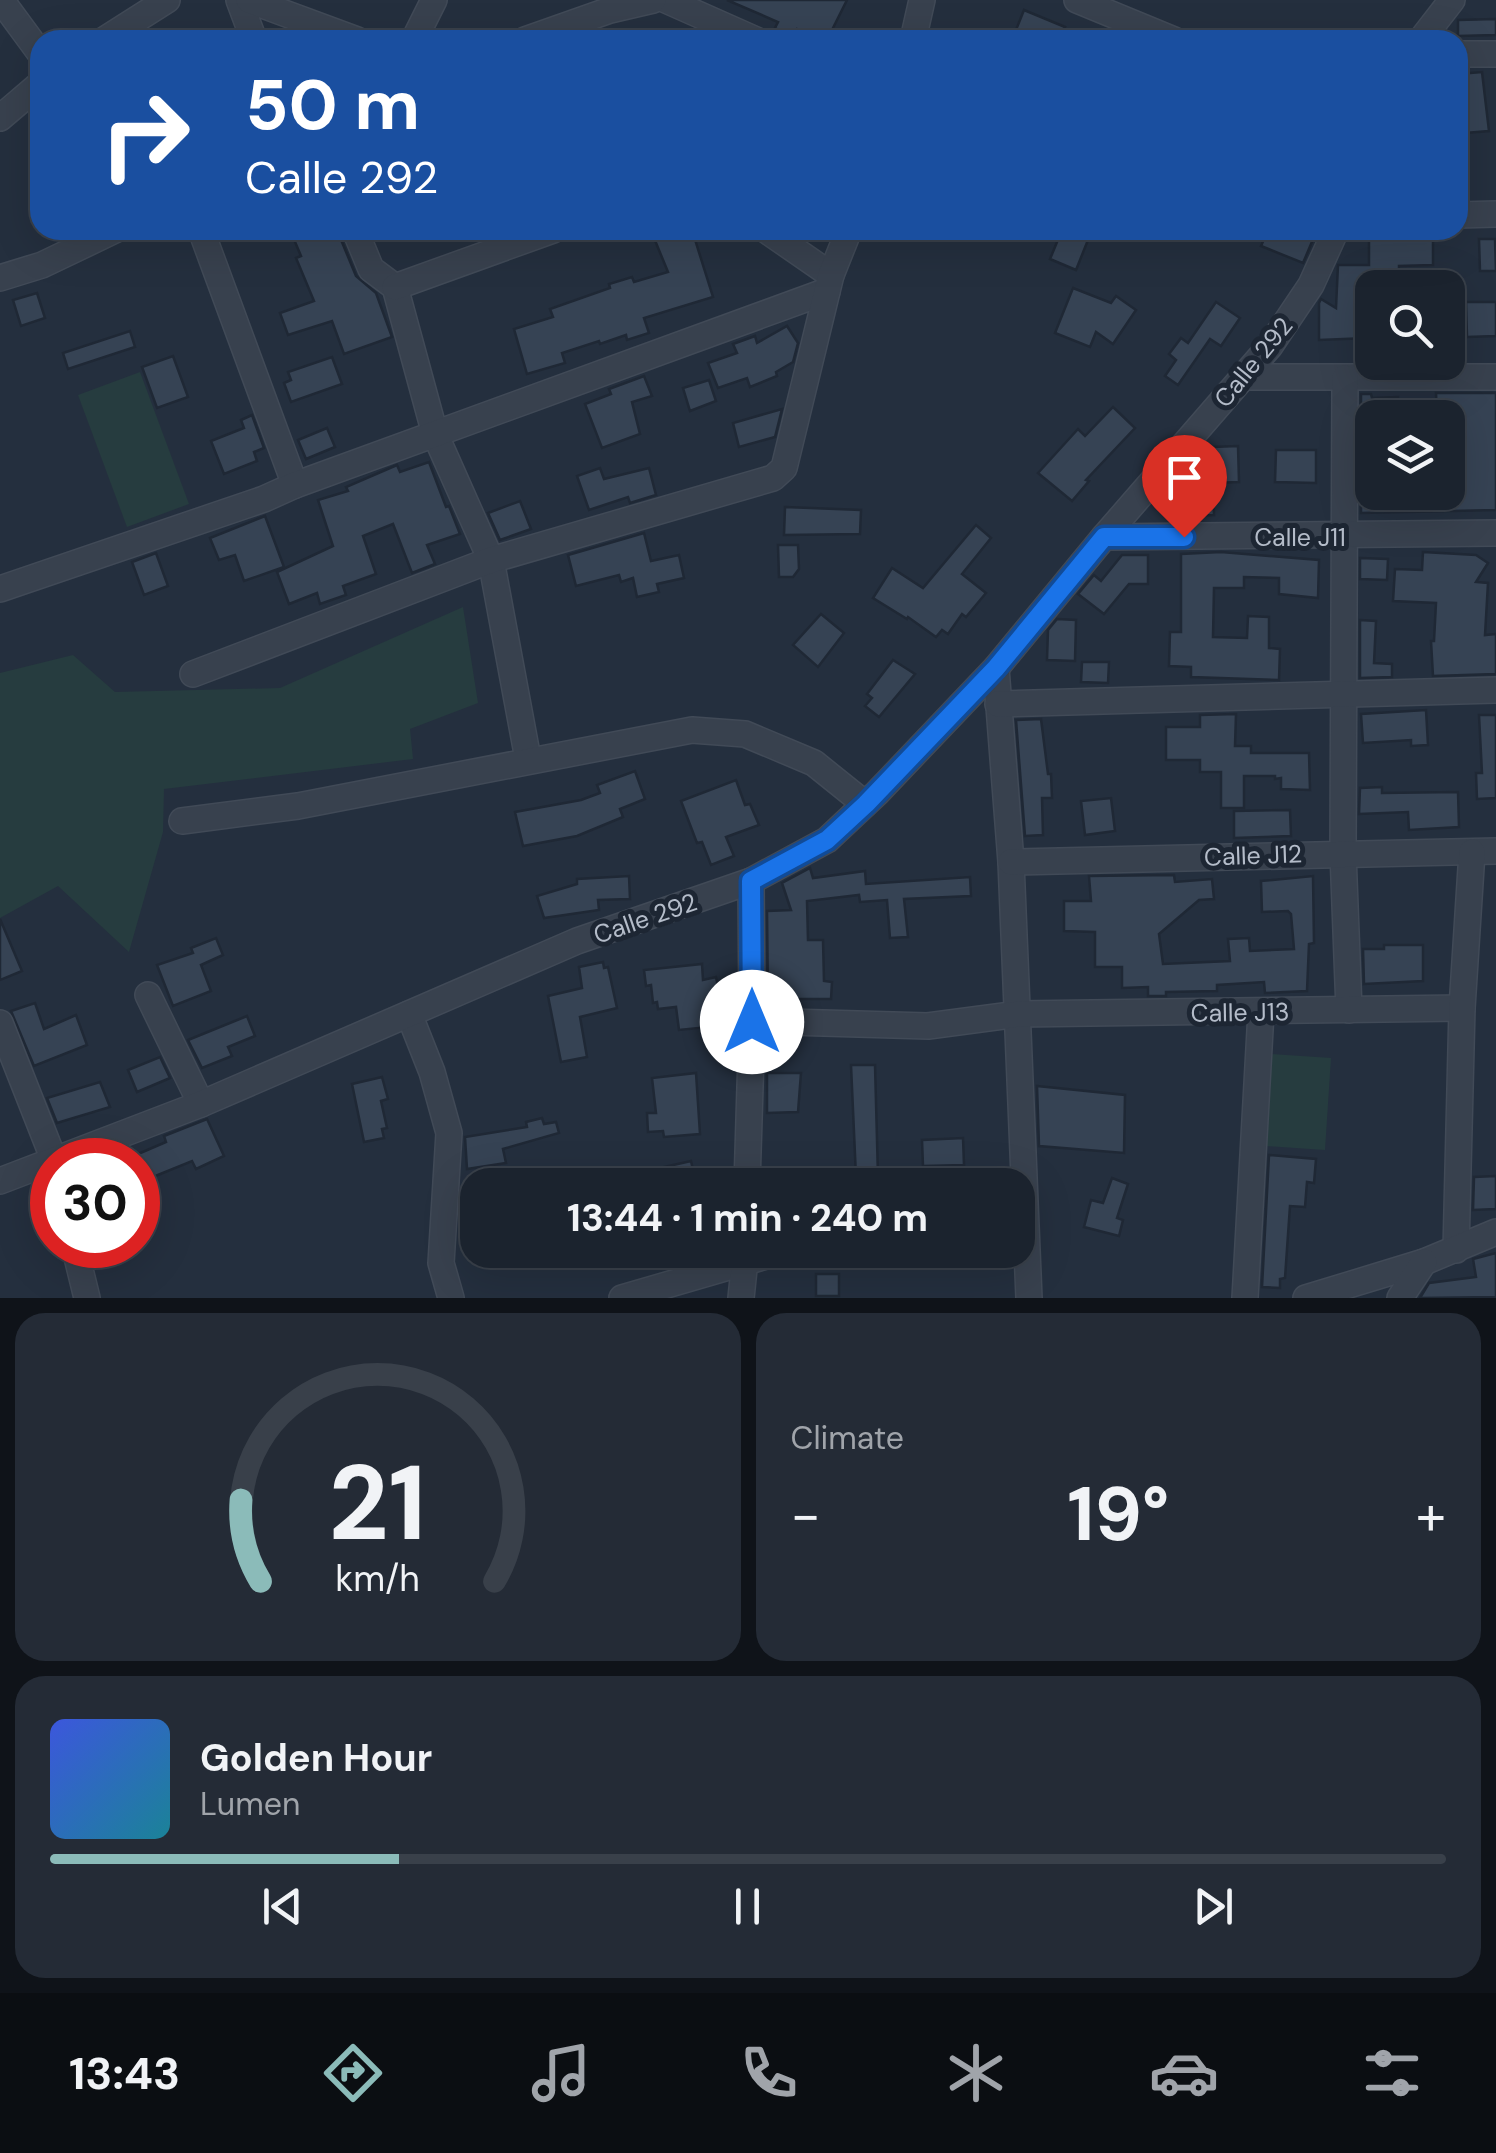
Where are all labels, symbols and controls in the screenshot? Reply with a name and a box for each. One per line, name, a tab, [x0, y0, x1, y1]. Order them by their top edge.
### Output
text: 50 m	[245, 60, 420, 151]
icon: right	[80, 70, 210, 200]
text: Calle 292	[245, 148, 438, 207]
map controls	[1355, 270, 1465, 510]
button: search	[1355, 270, 1465, 380]
street label: Calle 292	[1207, 310, 1300, 414]
button: layers	[1355, 400, 1465, 510]
pin	[1142, 435, 1227, 538]
icon: arrive	[1157, 450, 1212, 505]
street label: Calle J11	[1254, 521, 1346, 554]
street label: Calle J12	[1203, 837, 1303, 874]
street label: Calle 292	[589, 885, 701, 952]
position arrow	[700, 970, 804, 1074]
street label: Calle J13	[1190, 995, 1290, 1030]
speed limit sign: 30	[30, 1138, 160, 1268]
text: 13:44 · 1 min · 240 m	[567, 1193, 928, 1243]
text: Climate	[791, 1417, 904, 1459]
text: 21	[329, 1436, 427, 1571]
text: 19°	[1067, 1466, 1169, 1563]
text: −	[791, 1479, 821, 1551]
text: +	[1416, 1479, 1446, 1551]
text: km/h	[336, 1556, 420, 1602]
text: Golden Hour	[200, 1733, 432, 1783]
text: Lumen	[200, 1783, 300, 1825]
icon: previous	[255, 1879, 310, 1934]
icon: pause	[720, 1879, 775, 1934]
icon: next	[1186, 1879, 1241, 1934]
icon: directions	[318, 2038, 388, 2108]
icon: music	[526, 2038, 596, 2108]
icon: phone	[734, 2038, 804, 2108]
icon: climate	[941, 2038, 1011, 2108]
icon: car	[1149, 2038, 1219, 2108]
icon: filters	[1357, 2038, 1427, 2108]
text: 13:43	[69, 2044, 180, 2103]

